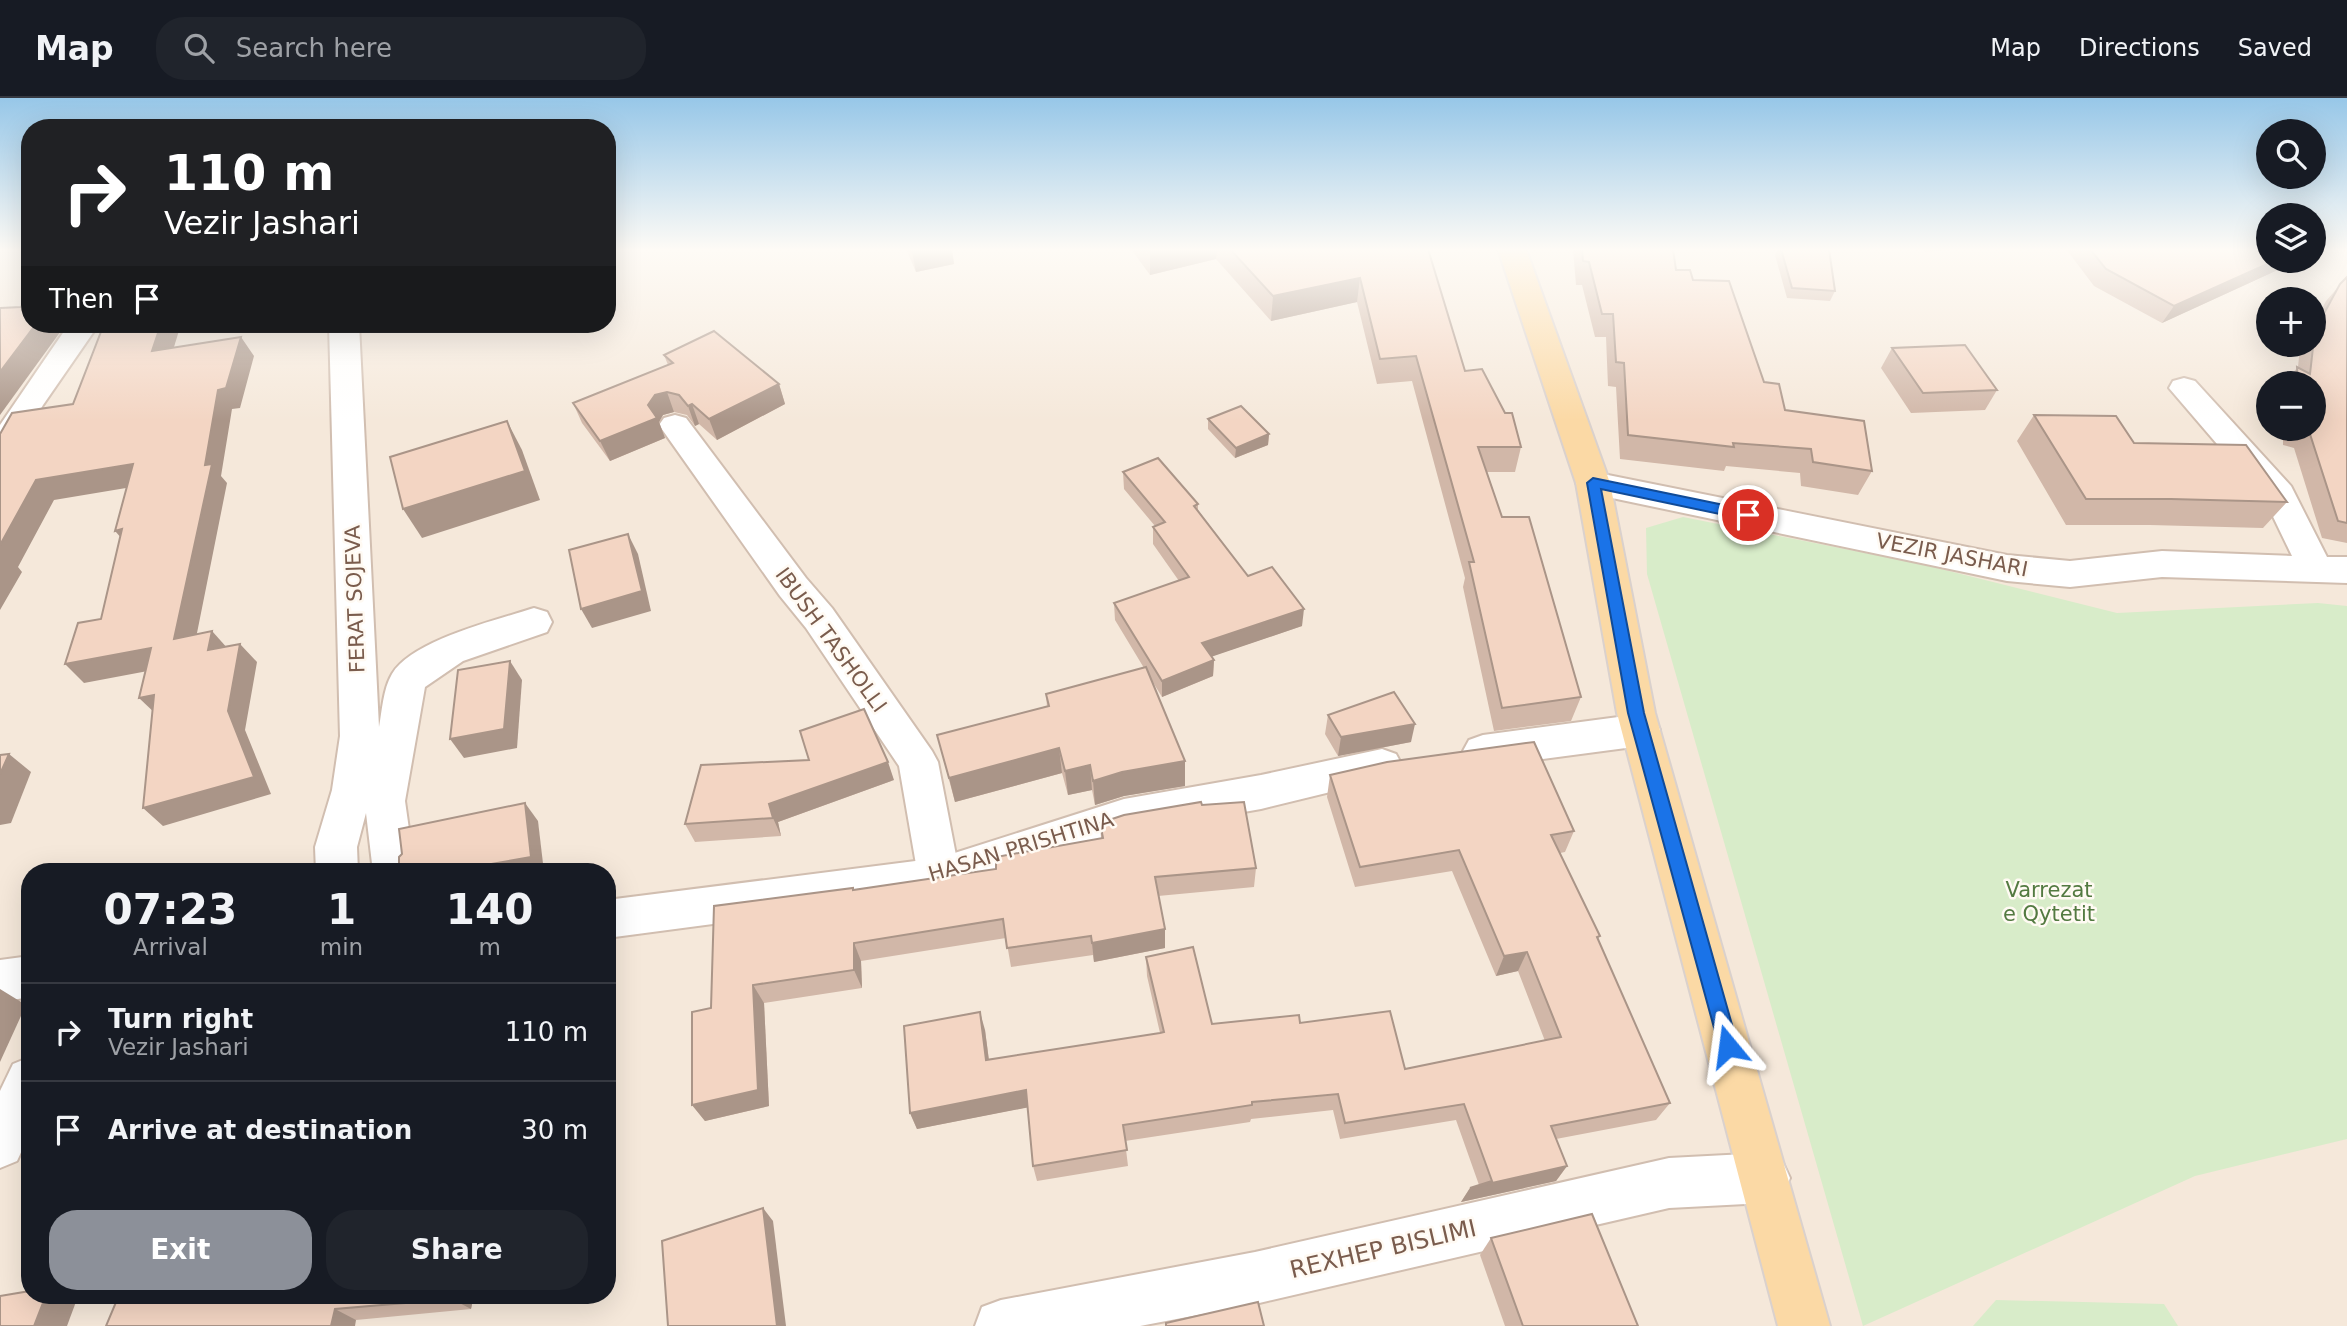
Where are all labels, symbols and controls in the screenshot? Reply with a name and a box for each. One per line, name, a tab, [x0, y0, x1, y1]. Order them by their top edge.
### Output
search box	[156, 17, 646, 80]
text: Map	[35, 29, 114, 68]
icon: search	[180, 29, 218, 67]
text: Search here	[236, 33, 392, 63]
text: Map	[1990, 34, 2041, 62]
text: Directions	[2079, 34, 2200, 62]
text: Saved	[2238, 34, 2312, 62]
map controls	[2256, 119, 2326, 441]
button: search	[2256, 119, 2326, 189]
text: 110 m	[164, 145, 334, 202]
icon: right	[49, 147, 140, 238]
button: layers	[2256, 203, 2326, 273]
text: Vezir Jashari	[164, 204, 360, 242]
icon: arrive	[128, 280, 166, 318]
text: Then	[49, 284, 114, 314]
button: +	[2256, 287, 2326, 357]
button: −	[2256, 371, 2326, 441]
pin	[1718, 485, 1778, 545]
icon: arrive	[1729, 496, 1767, 534]
street label: FERAT SOJEVA	[340, 524, 370, 673]
street label: VEZIR JASHARI	[1874, 529, 2030, 581]
street label: IBUSH TASHOLLI	[771, 563, 891, 717]
street label: HASAN PRISHTINA	[926, 807, 1117, 887]
park label: Varrezat e Qytetit	[2003, 878, 2095, 926]
text: 07:23	[104, 885, 237, 934]
text: 1	[327, 885, 356, 934]
text: 140	[446, 885, 533, 934]
text: Arrival	[133, 934, 208, 960]
text: min	[320, 934, 363, 960]
text: m	[478, 934, 501, 960]
text: Turn right	[108, 1004, 253, 1034]
position arrow	[1691, 1009, 1765, 1083]
icon: right	[49, 1013, 87, 1051]
text: 110 m	[505, 1017, 588, 1047]
text: Vezir Jashari	[108, 1034, 249, 1060]
icon: arrive	[49, 1111, 87, 1149]
text: Arrive at destination	[108, 1115, 412, 1145]
text: 30 m	[521, 1115, 588, 1145]
button: Exit	[49, 1210, 312, 1290]
button: Share	[326, 1210, 588, 1290]
street label: REXHEP BISLIMI	[1287, 1214, 1479, 1284]

